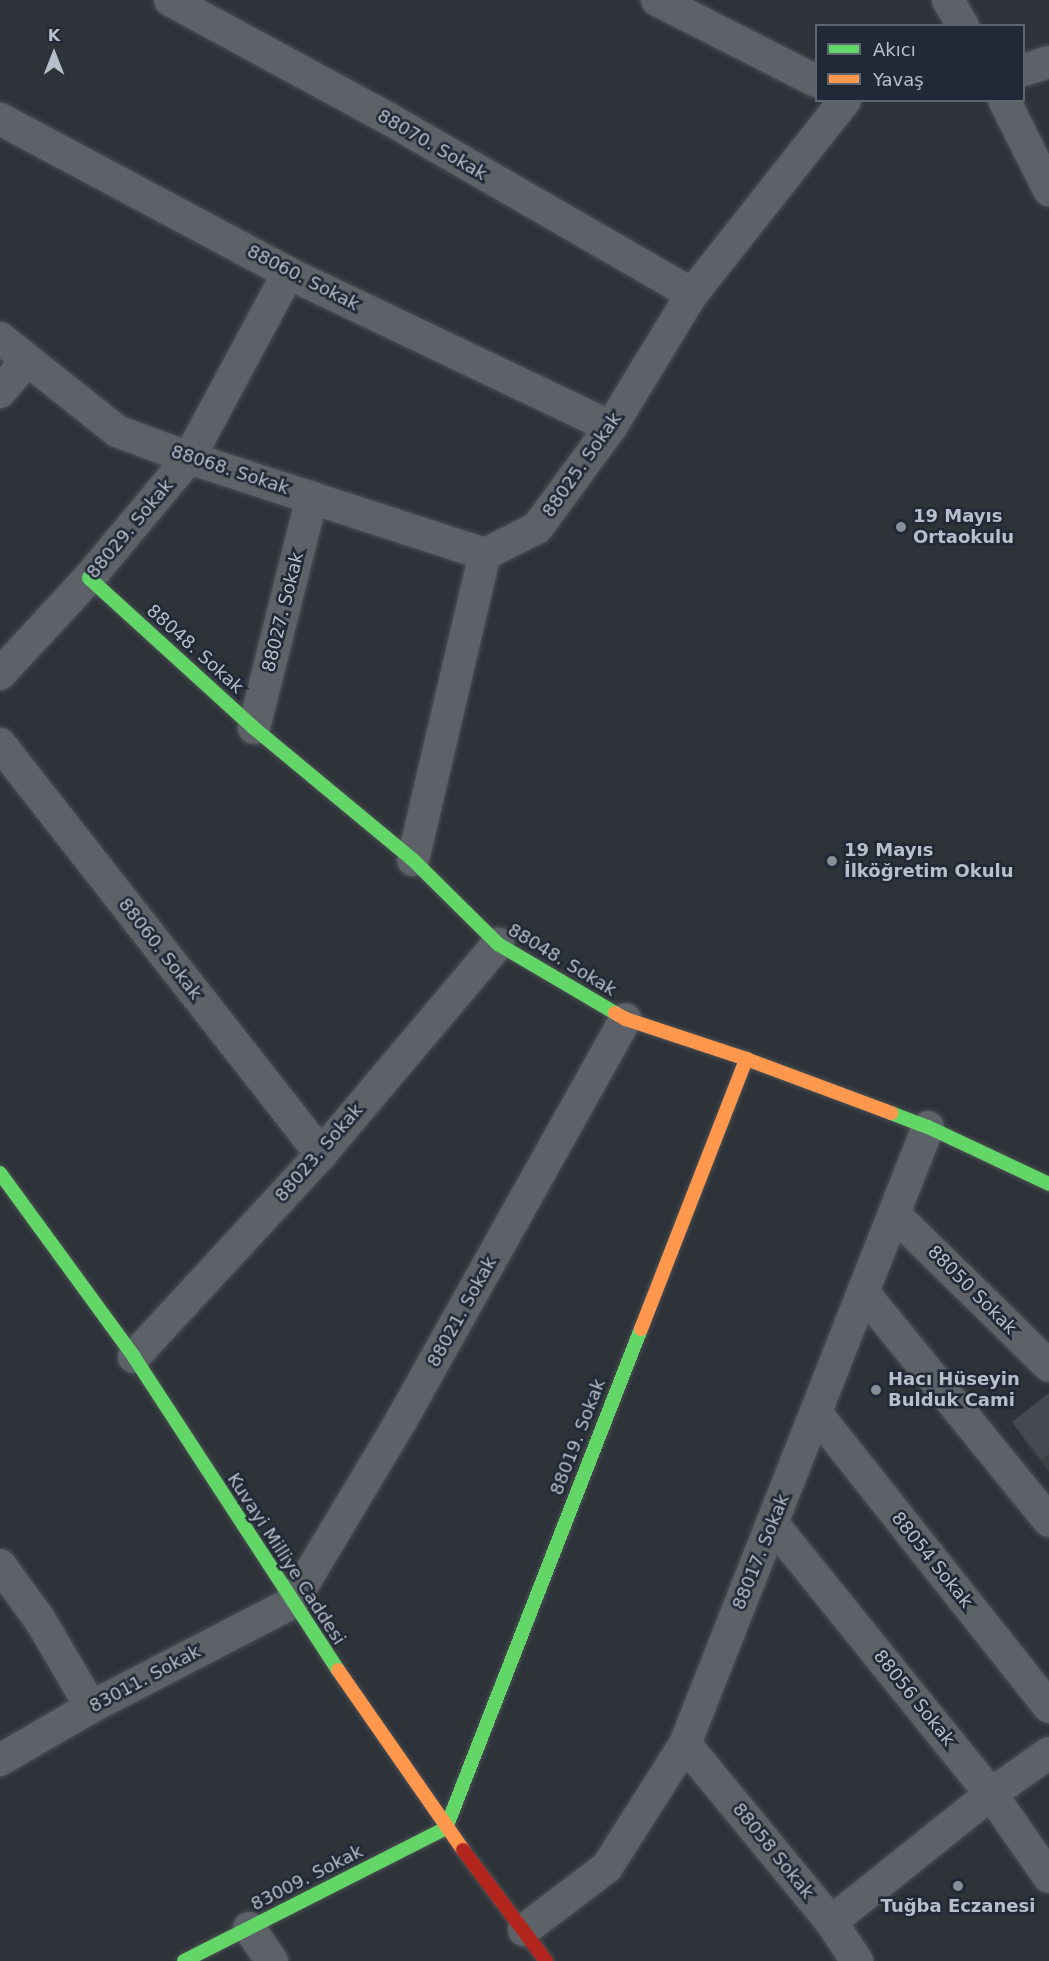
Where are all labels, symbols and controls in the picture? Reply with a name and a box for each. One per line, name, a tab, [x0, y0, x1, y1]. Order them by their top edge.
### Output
north arrow	[24, 24, 84, 84]
legend	[815, 24, 1025, 102]
text: K	[48, 26, 60, 45]
text: Akıcı	[873, 39, 916, 60]
text: Yavaş	[873, 69, 924, 90]
street label: 88070. Sokak	[373, 105, 491, 185]
street label: 88060. Sokak	[243, 241, 363, 315]
street label: 88025. Sokak	[538, 409, 626, 521]
street label: 88068. Sokak	[168, 441, 292, 499]
street label: 88029. Sokak	[82, 475, 178, 583]
place label: 19 Mayıs Ortaokulu	[913, 506, 1014, 548]
marker: 19 Mayıs Ortaokulu	[894, 520, 908, 534]
street label: 88027. Sokak	[258, 550, 308, 674]
street label: 88048. Sokak	[142, 600, 248, 698]
place label: 19 Mayıs İlköğretim Okulu	[844, 840, 1014, 882]
marker: 19 Mayıs İlköğretim Okulu	[825, 854, 839, 868]
street label: 88060. Sokak	[114, 894, 206, 1004]
street label: 88048. Sokak	[504, 919, 620, 1001]
street label: 88023. Sokak	[271, 1100, 367, 1206]
street label: 88050 Sokak	[923, 1241, 1021, 1339]
street label: 88021. Sokak	[423, 1253, 501, 1371]
place label: Hacı Hüseyin Bulduk Cami	[888, 1369, 1020, 1412]
street label: 88019. Sokak	[546, 1376, 610, 1498]
marker: Hacı Hüseyin Bulduk Cami	[869, 1383, 883, 1397]
street label: Kuvayi Milliye Caddesi	[222, 1469, 350, 1649]
street label: 88017. Sokak	[728, 1491, 794, 1613]
street label: 88054 Sokak	[887, 1508, 977, 1612]
street label: 83011. Sokak	[86, 1641, 204, 1717]
street label: 88056 Sokak	[869, 1646, 959, 1750]
street label: 88058 Sokak	[728, 1799, 818, 1903]
street label: 83009. Sokak	[247, 1841, 367, 1915]
marker: Tuğba Eczanesi	[951, 1879, 965, 1893]
place label: Tuğba Eczanesi	[881, 1895, 1035, 1917]

